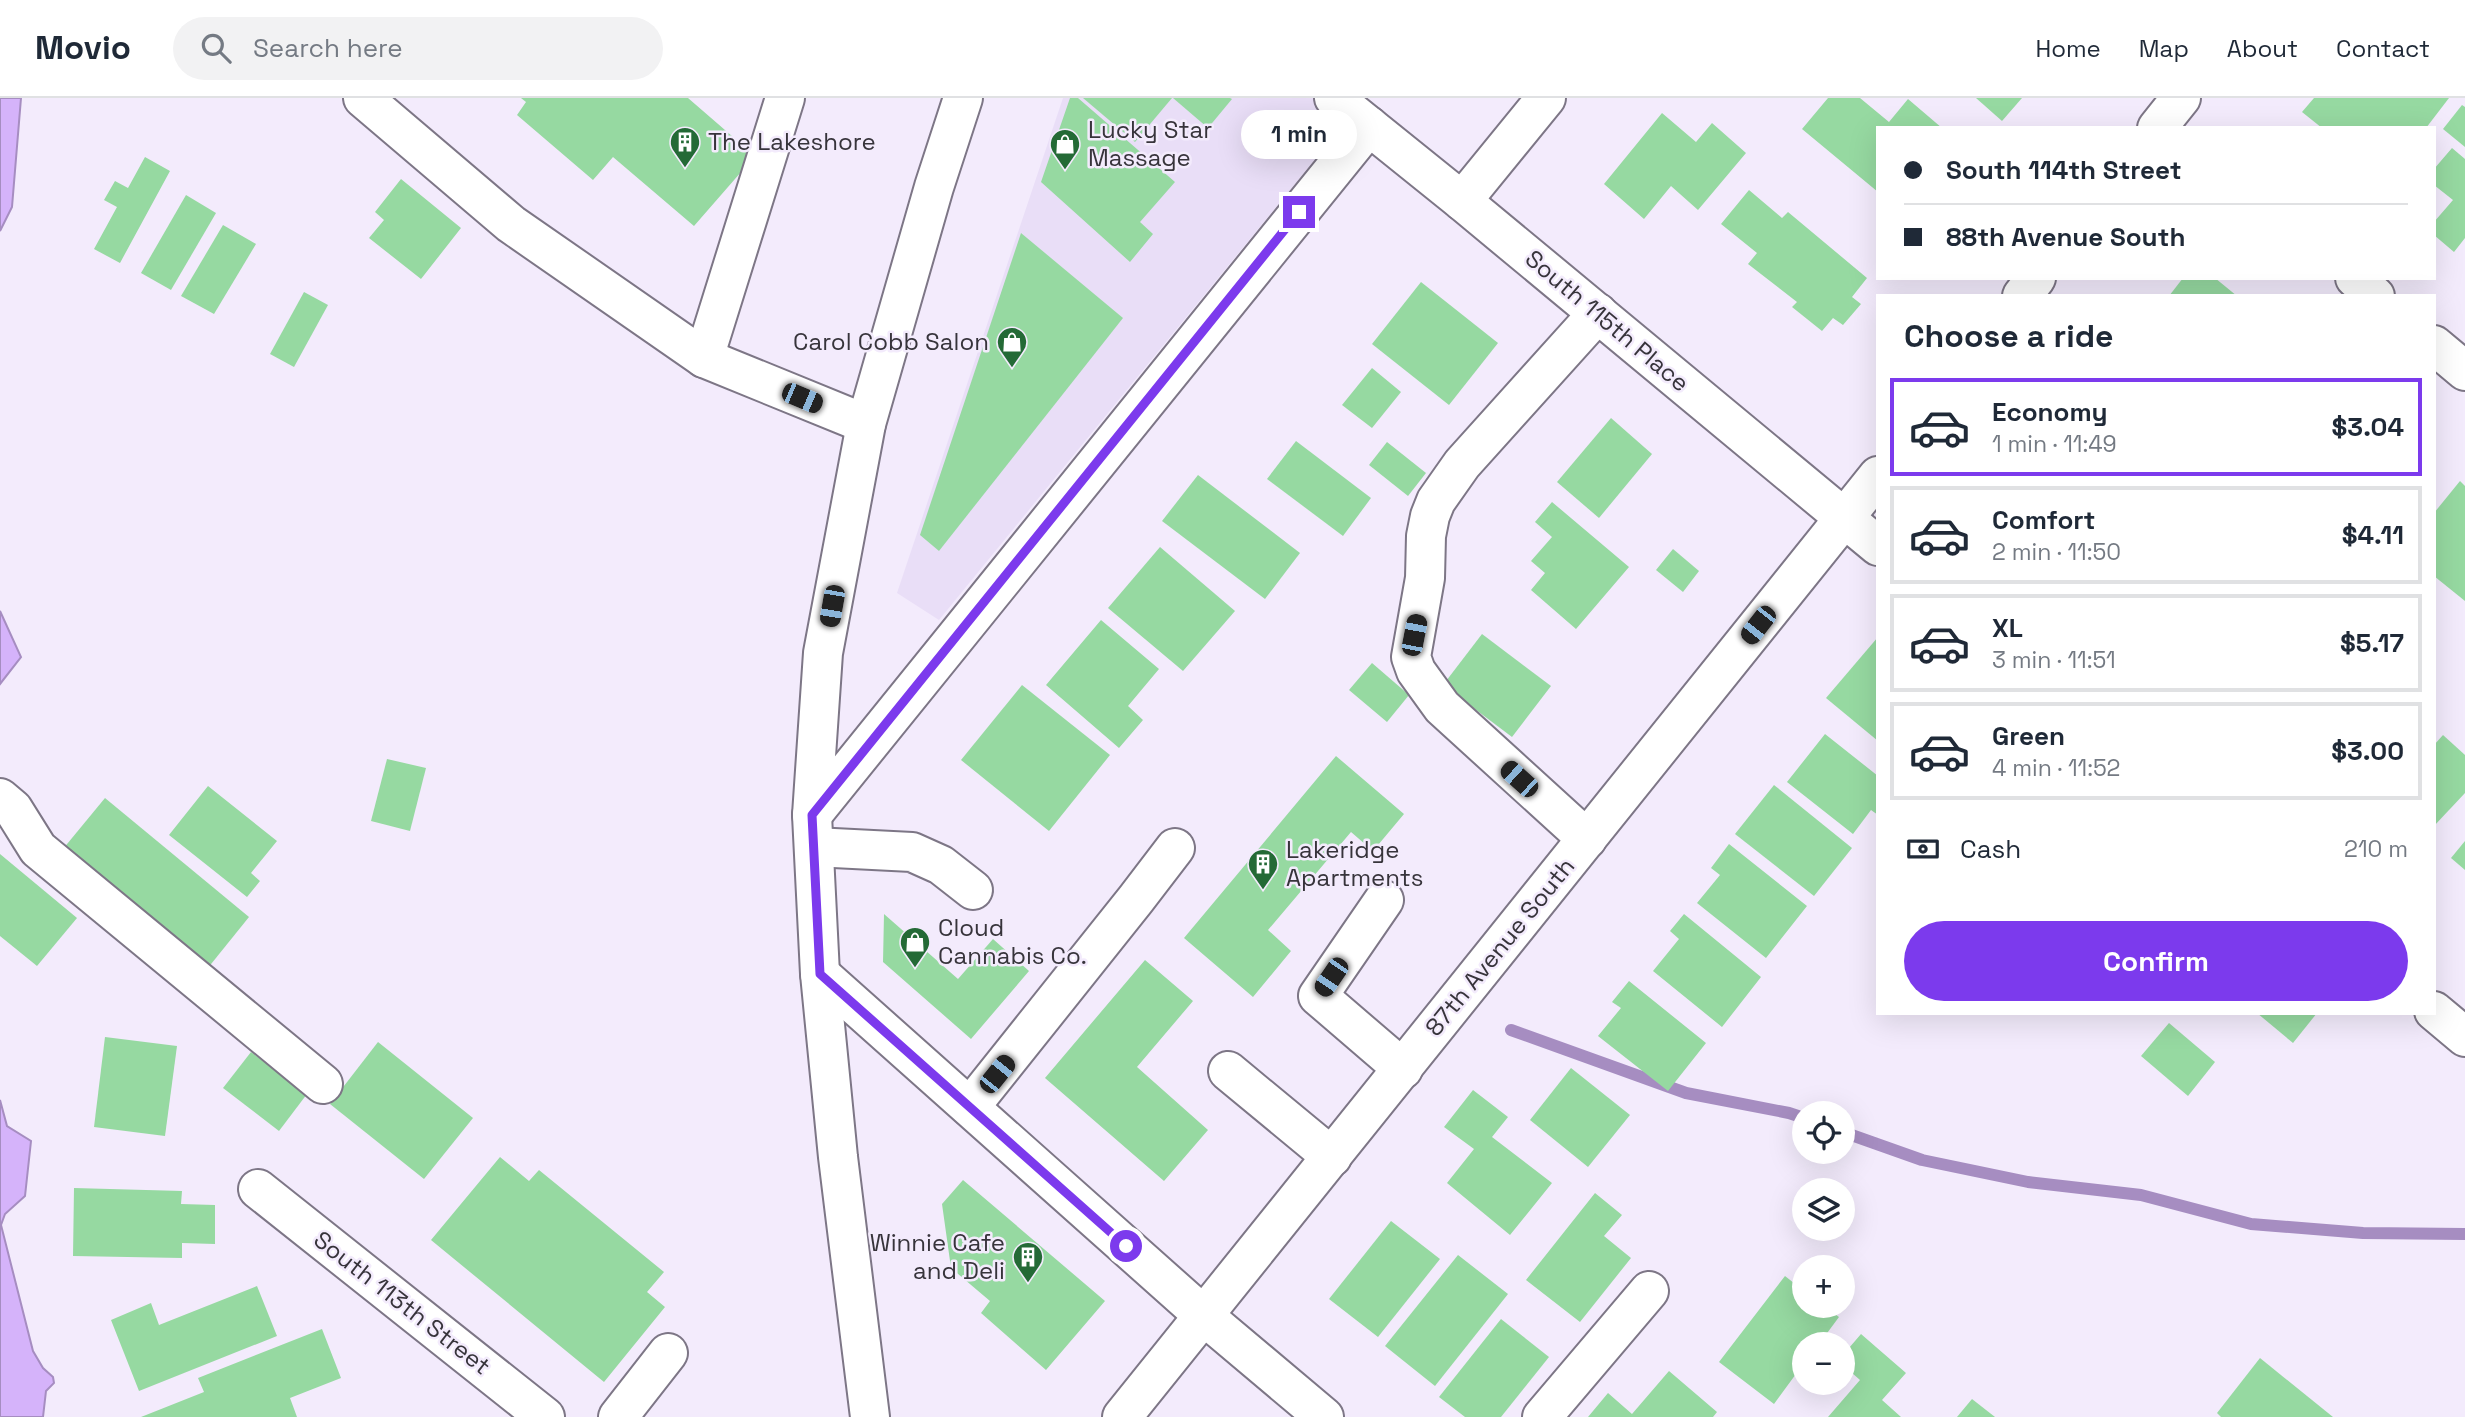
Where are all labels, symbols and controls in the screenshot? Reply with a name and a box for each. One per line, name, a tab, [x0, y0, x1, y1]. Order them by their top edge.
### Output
search box	[173, 17, 663, 80]
text: Movio	[35, 27, 131, 69]
icon: search	[197, 29, 235, 67]
text: Search here	[253, 31, 403, 65]
text: Home	[2035, 33, 2101, 64]
text: Map	[2139, 33, 2189, 64]
text: About	[2227, 33, 2298, 64]
text: Contact	[2336, 33, 2430, 64]
callout: 1 min	[1241, 110, 1357, 159]
place label: Lucky Star Massage	[1088, 114, 1212, 173]
text: 1 min	[1271, 119, 1327, 149]
building icon: The Lakeshore	[668, 125, 702, 169]
place label: The Lakeshore	[708, 126, 876, 157]
shop icon: Lucky Star Massage	[1048, 127, 1082, 171]
text: South 114th Street	[1946, 153, 2182, 187]
route end	[1283, 196, 1315, 228]
text: 88th Avenue South	[1946, 220, 2185, 254]
street label: South 115th Place	[1519, 243, 1696, 398]
text: Choose a ride	[1904, 316, 2114, 356]
shop icon: Carol Cobb Salon	[995, 325, 1029, 369]
place label: Carol Cobb Salon	[793, 326, 989, 357]
car	[779, 380, 826, 416]
text: Economy	[1992, 395, 2108, 429]
icon: car	[1908, 396, 1971, 459]
text: $3.04	[2332, 410, 2404, 444]
text: 1 min · 11:49	[1992, 429, 2117, 459]
text: Comfort	[1992, 503, 2095, 537]
icon: car	[1908, 504, 1971, 567]
text: $4.11	[2342, 518, 2404, 552]
text: 2 min · 11:50	[1992, 537, 2121, 567]
car	[819, 583, 846, 629]
car	[1737, 602, 1780, 648]
text: XL	[1992, 611, 2023, 645]
car	[1400, 612, 1429, 658]
icon: car	[1908, 612, 1971, 675]
text: $5.17	[2340, 626, 2404, 660]
text: 3 min · 11:51	[1992, 645, 2116, 675]
text: Green	[1992, 719, 2065, 753]
icon: car	[1908, 720, 1971, 783]
text: $3.00	[2331, 734, 2404, 768]
text: 4 min · 11:52	[1992, 753, 2120, 783]
car	[1497, 757, 1542, 801]
icon: cash	[1904, 830, 1942, 868]
text: Cash	[1960, 832, 2021, 866]
place label: Lakeridge Apartments	[1286, 834, 1423, 893]
text: 210 m	[2344, 834, 2408, 864]
building icon: Lakeridge Apartments	[1246, 847, 1280, 891]
street label: 87th Avenue South	[1418, 851, 1581, 1042]
place label: Cloud Cannabis Co.	[938, 912, 1087, 971]
button: Confirm	[1904, 921, 2408, 1001]
shop icon: Cloud Cannabis Co.	[898, 925, 932, 969]
car	[1311, 954, 1352, 1000]
car	[976, 1051, 1019, 1097]
map controls	[1792, 1101, 1855, 1395]
button: locate	[1792, 1101, 1855, 1164]
button: layers	[1792, 1178, 1855, 1241]
street label: South 113th Street	[308, 1224, 497, 1381]
place label: Winnie Cafe and Deli	[870, 1227, 1005, 1286]
route start	[1110, 1230, 1142, 1262]
building icon: Winnie Cafe and Deli	[1011, 1240, 1045, 1284]
button: +	[1792, 1255, 1855, 1318]
button: −	[1792, 1332, 1855, 1395]

